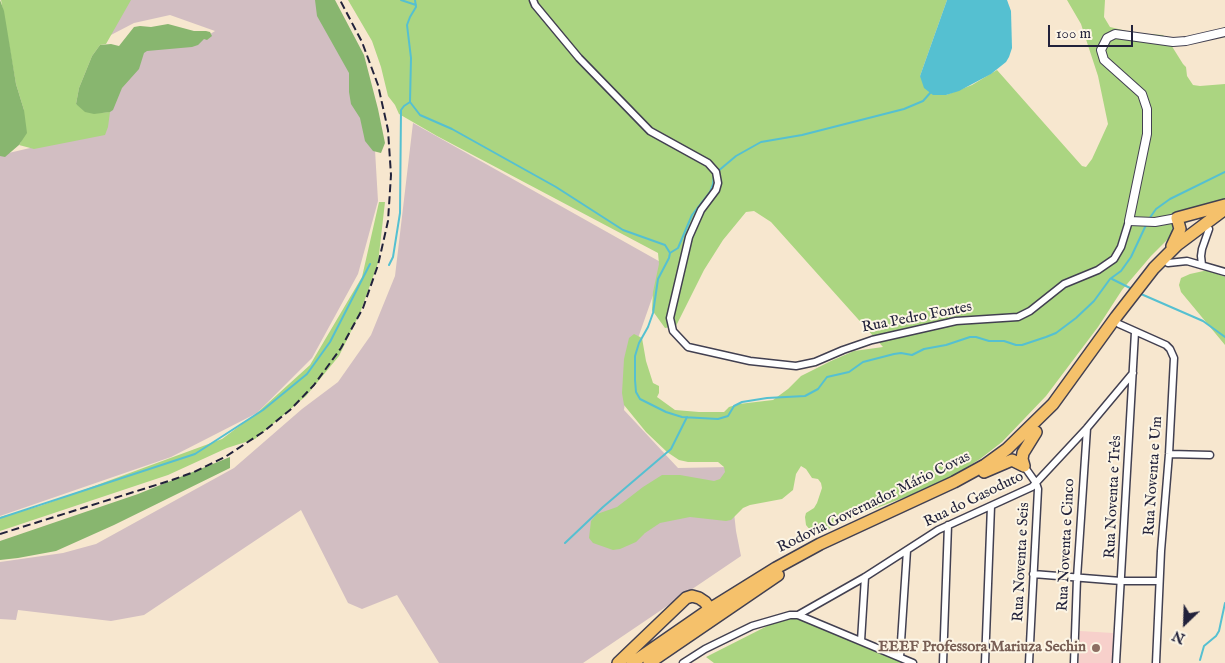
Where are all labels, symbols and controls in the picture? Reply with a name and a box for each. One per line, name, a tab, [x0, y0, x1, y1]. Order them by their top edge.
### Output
scale bar	[1050, 15, 1135, 47]
text: 100 m	[1056, 24, 1091, 43]
street label: Rua Pedro Fontes	[860, 299, 974, 337]
street label: Rua Noventa e Um	[1141, 416, 1167, 536]
street label: Rua Noventa e Três	[1102, 435, 1126, 559]
street label: Rodovia Governador Mário Covas	[775, 448, 973, 558]
street label: Rua do Gasoduto	[921, 468, 1027, 532]
street label: Rua Noventa e Cinco	[1055, 478, 1079, 612]
street label: Rua Noventa e Seis	[1010, 502, 1034, 622]
north arrow	[1160, 598, 1210, 648]
text: N	[1170, 626, 1188, 647]
place label: EEEF Professora Mariuza Sechin	[878, 639, 1086, 657]
marker: EEEF Professora Mariuza Sechin	[1090, 642, 1102, 654]

